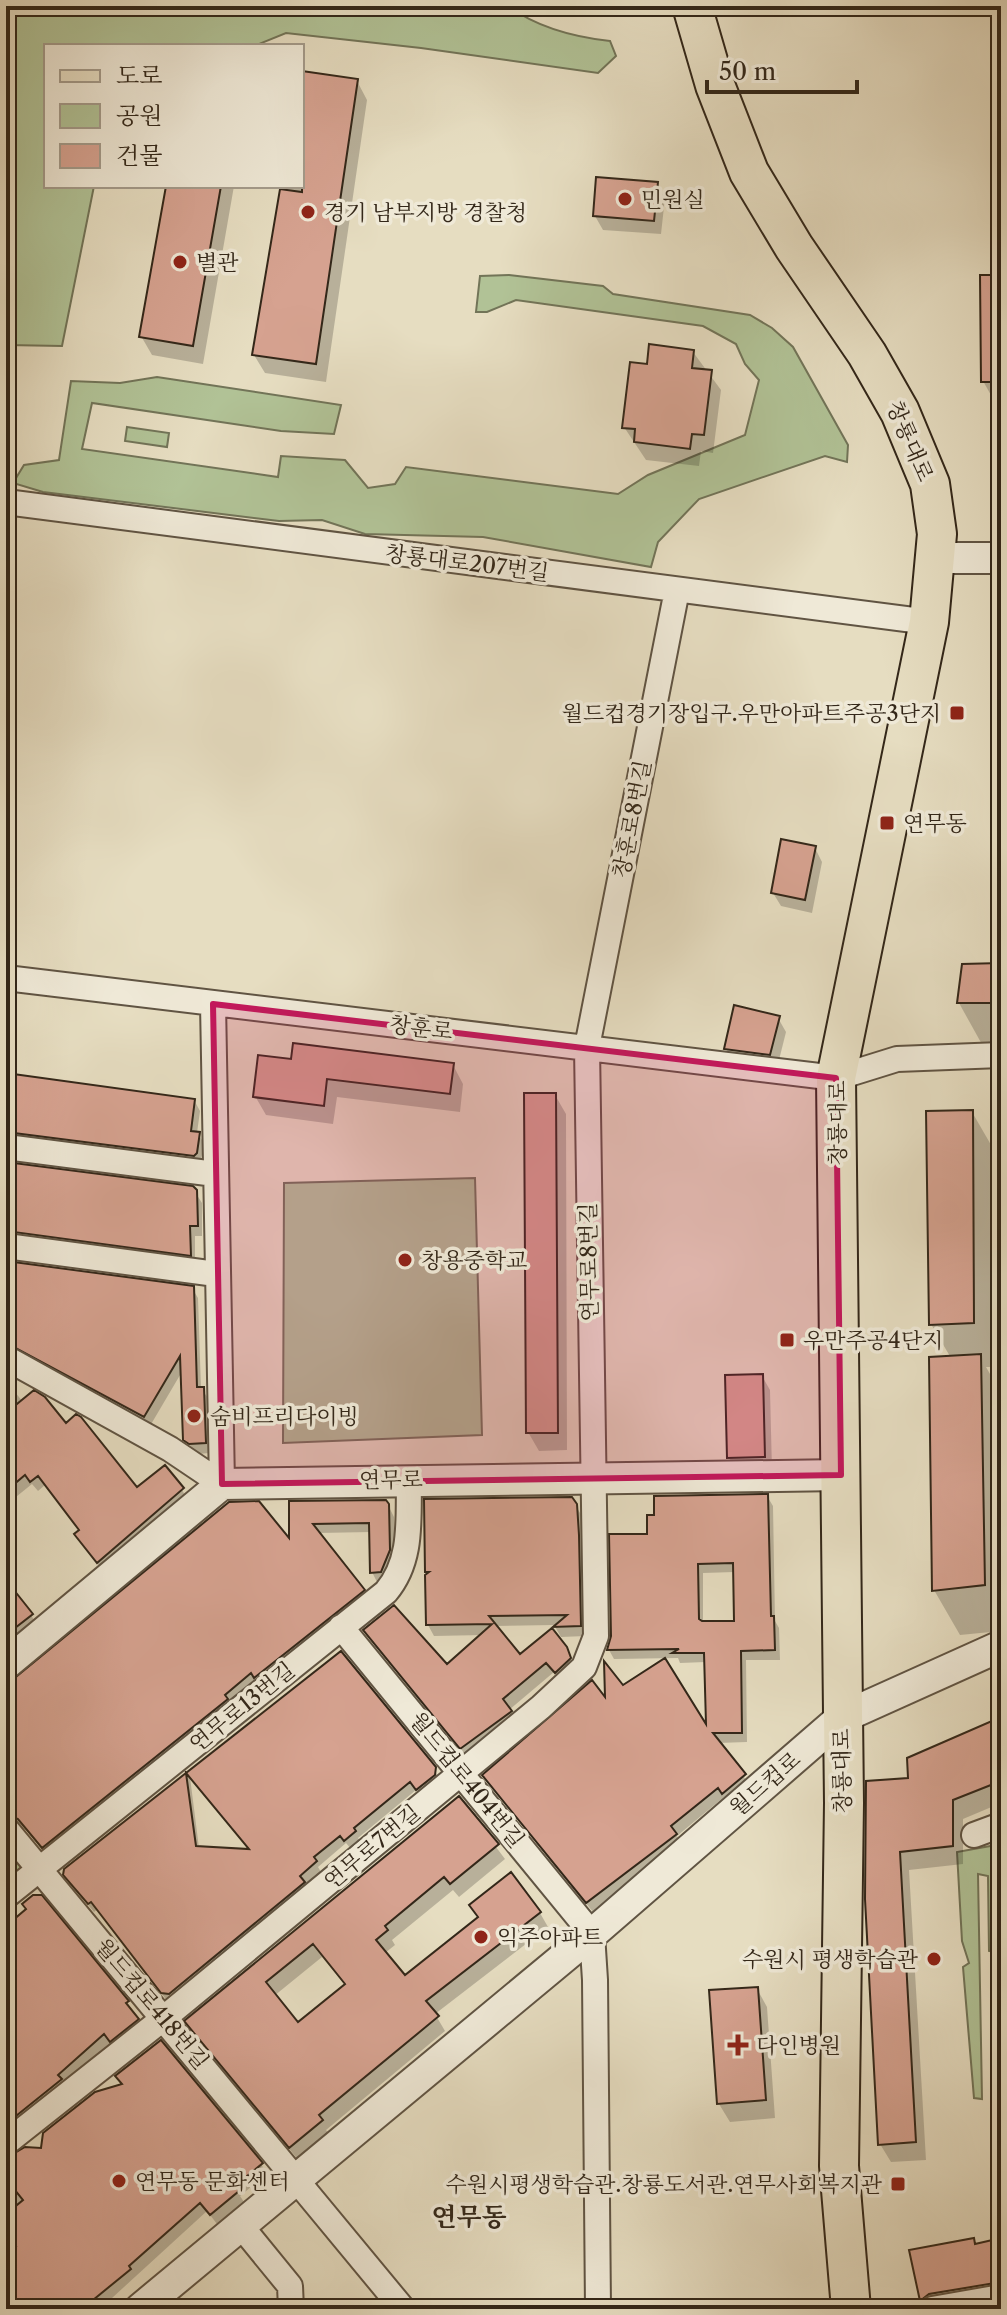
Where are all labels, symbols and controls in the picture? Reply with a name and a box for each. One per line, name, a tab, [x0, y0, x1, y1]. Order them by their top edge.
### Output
legend	[44, 44, 304, 188]
scale bar	[707, 44, 857, 94]
text: 50 m	[719, 57, 776, 86]
text: 도로	[116, 61, 162, 90]
text: 공원	[116, 101, 162, 130]
text: 건물	[116, 141, 162, 170]
place label: 민원실	[641, 186, 705, 213]
marker: 민원실	[616, 190, 634, 208]
place label: 경기 남부지방 경찰청	[324, 199, 527, 226]
marker: 경기 남부지방 경찰청	[299, 203, 317, 221]
place label: 별관	[196, 249, 239, 276]
marker: 별관	[171, 253, 189, 271]
street label: 창룡대로	[881, 397, 939, 485]
street label: 창룡대로207번길	[383, 540, 551, 586]
place label: 월드컵경기장입구.우만아파트주공3단지	[562, 700, 941, 727]
marker: 월드컵경기장입구.우만아파트주공3단지	[948, 704, 966, 722]
street label: 창훈로8번길	[607, 758, 657, 880]
place label: 연무동	[903, 810, 967, 837]
marker: 연무동	[878, 814, 896, 832]
street label: 창훈로	[388, 1011, 454, 1045]
street label: 창룡대로	[824, 1080, 851, 1166]
street label: 연무로8번길	[574, 1202, 604, 1322]
place label: 창용중학교	[421, 1247, 527, 1274]
marker: 창용중학교	[396, 1251, 414, 1269]
place label: 우만주공4단지	[803, 1327, 943, 1354]
marker: 우만주공4단지	[778, 1331, 796, 1349]
place label: 숨비프리다이빙	[210, 1403, 359, 1430]
marker: 숨비프리다이빙	[185, 1407, 203, 1425]
street label: 연무로	[359, 1466, 423, 1494]
street label: 연무로13번길	[184, 1656, 300, 1758]
street label: 월드컵로404번길	[404, 1707, 530, 1853]
street label: 창룡대로	[828, 1728, 856, 1814]
street label: 월드컵로	[724, 1746, 806, 1822]
street label: 연무로7번길	[318, 1799, 426, 1895]
place label: 익주아파트	[497, 1924, 603, 1951]
marker: 익주아파트	[472, 1928, 490, 1946]
street label: 월드컵로418번길	[89, 1933, 215, 2075]
place label: 수원시 평생학습관	[742, 1946, 919, 1973]
marker: 수원시 평생학습관	[925, 1950, 943, 1968]
place label: 다인병원	[756, 2032, 841, 2059]
marker: 다인병원	[727, 2034, 749, 2056]
place label: 연무동 문화센터	[135, 2168, 290, 2195]
place label: 수원시평생학습관.창룡도서관.연무사회복지관	[445, 2171, 883, 2198]
marker: 연무동 문화센터	[110, 2172, 128, 2190]
marker: 수원시평생학습관.창룡도서관.연무사회복지관	[889, 2175, 907, 2193]
district label: 연무동	[431, 2201, 507, 2233]

